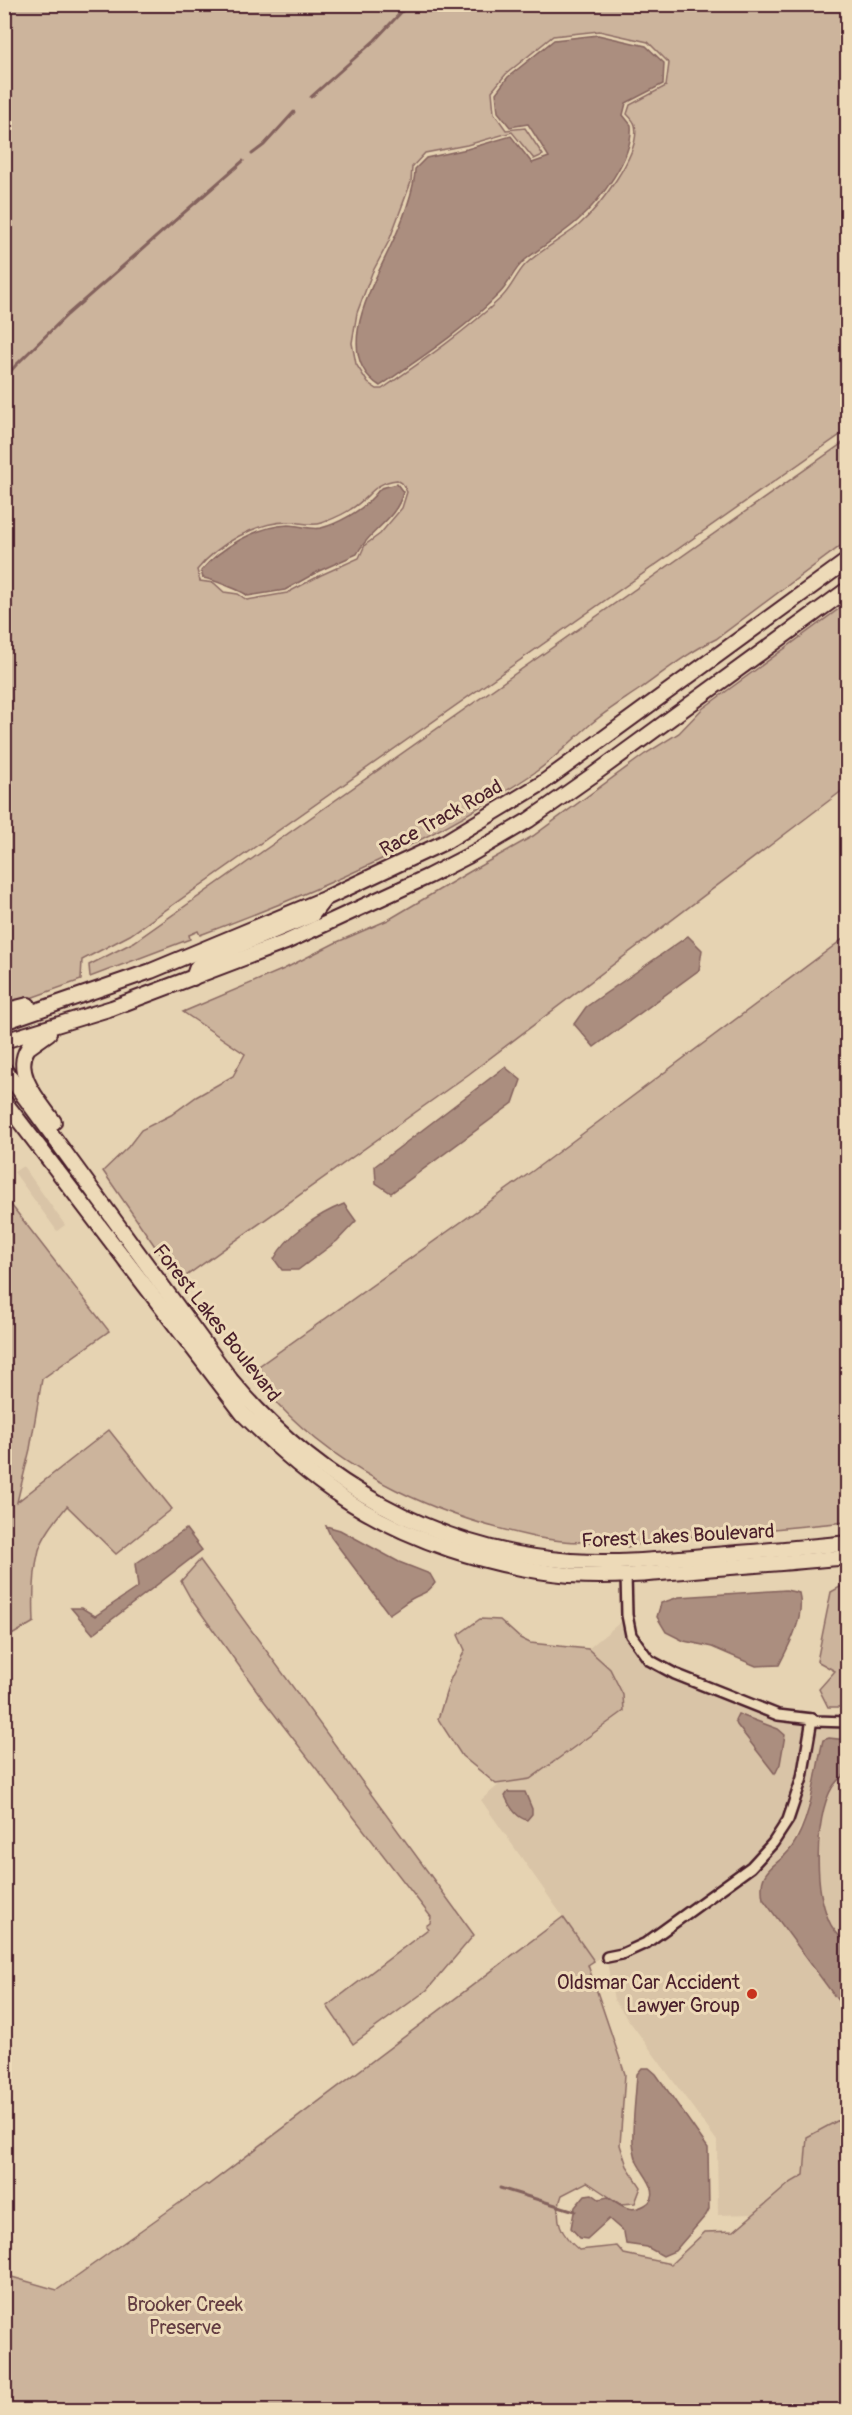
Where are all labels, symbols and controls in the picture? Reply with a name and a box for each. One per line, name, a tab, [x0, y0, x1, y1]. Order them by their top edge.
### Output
street label: Race Track Road	[375, 774, 507, 862]
street label: Forest Lakes Boulevard	[148, 1239, 286, 1407]
street label: Forest Lakes Boulevard	[581, 1518, 775, 1554]
place label: Oldsmar Car Accident Lawyer Group	[557, 1970, 741, 2018]
marker: Oldsmar Car Accident Lawyer Group	[745, 1987, 759, 2001]
park label: Brooker Creek Preserve	[127, 2292, 244, 2340]

